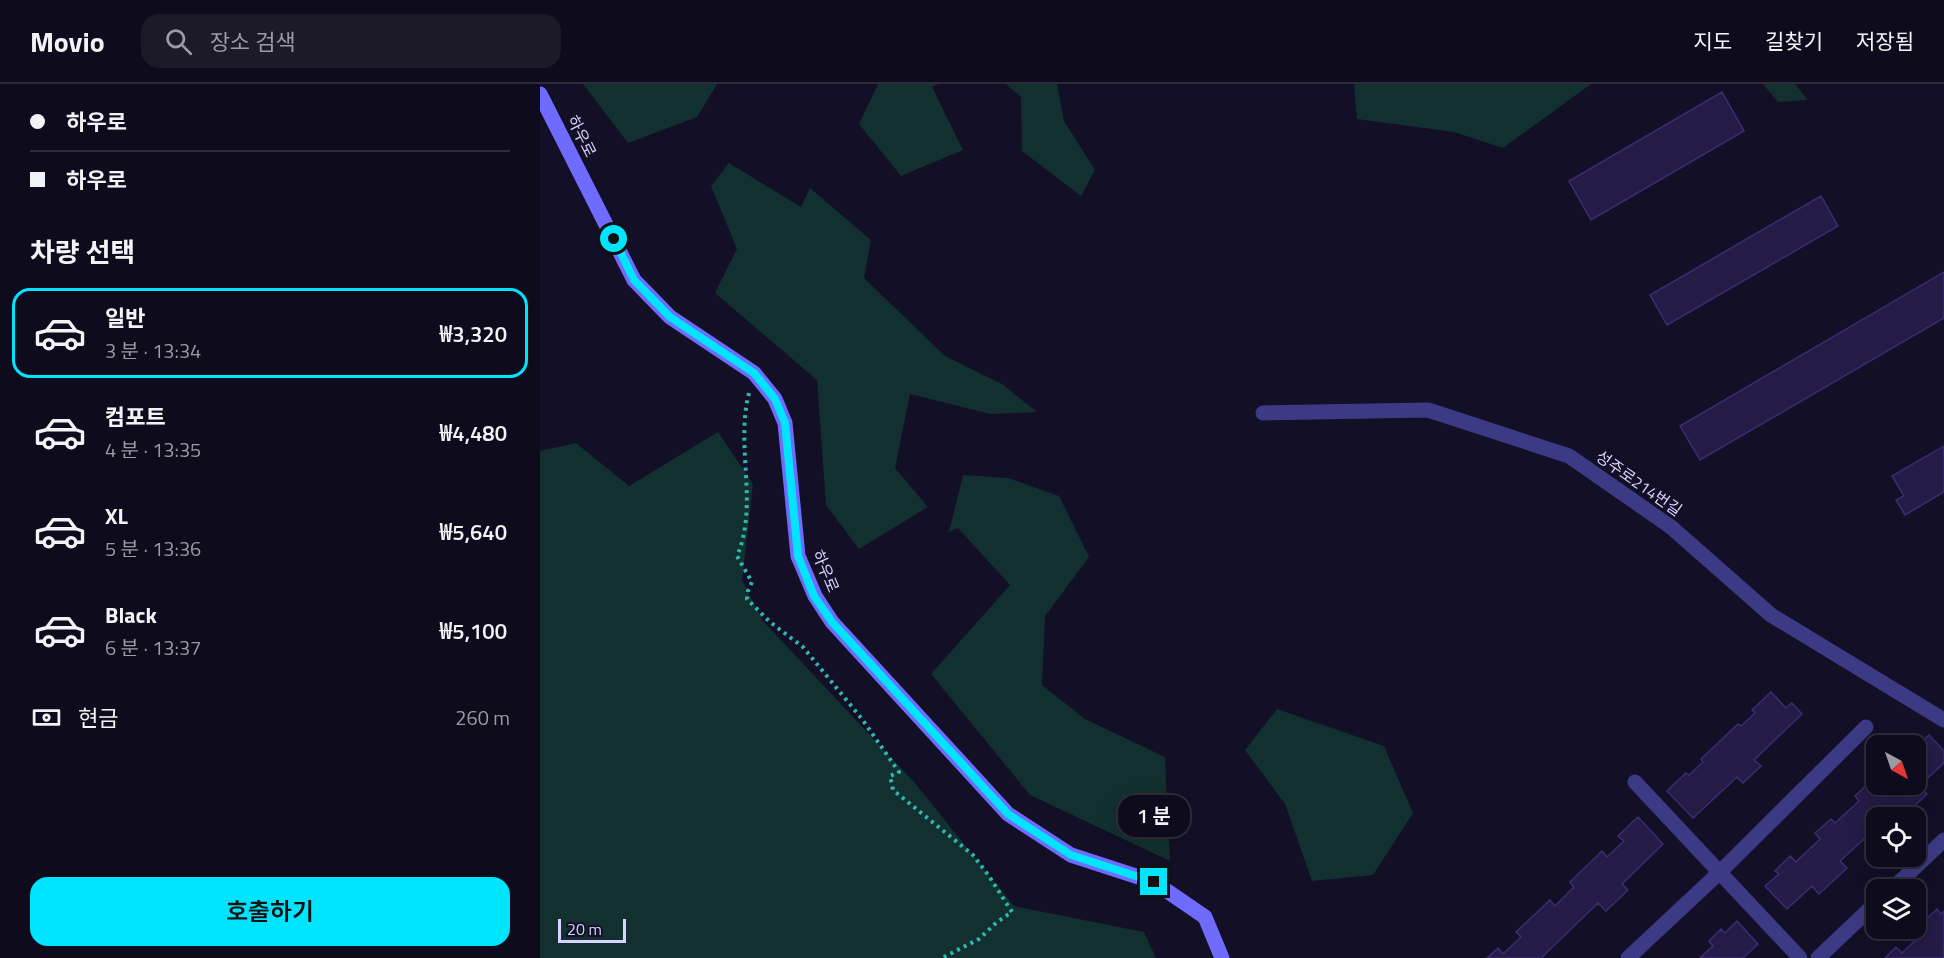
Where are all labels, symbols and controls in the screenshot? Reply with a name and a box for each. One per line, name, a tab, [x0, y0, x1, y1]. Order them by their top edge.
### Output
search box	[141, 14, 561, 68]
text: Movio	[30, 20, 105, 63]
icon: search	[162, 25, 195, 58]
text: 장소 검색	[210, 25, 295, 59]
text: 지도	[1693, 25, 1732, 57]
text: 길찾기	[1765, 25, 1823, 57]
text: 저장됨	[1856, 25, 1914, 57]
text: 하우로	[66, 105, 127, 139]
street label: 하우로	[561, 111, 603, 161]
text: 하우로	[66, 163, 127, 197]
route start	[600, 225, 627, 252]
text: 차량 선택	[30, 231, 135, 272]
text: 일반	[105, 301, 145, 335]
icon: car	[33, 306, 87, 360]
text: ₩3,320	[440, 317, 507, 351]
text: 3 분 · 13:34	[105, 335, 201, 366]
text: 컴포트	[105, 400, 166, 434]
icon: car	[33, 405, 87, 459]
text: ₩4,480	[440, 416, 507, 450]
text: 4 분 · 13:35	[105, 434, 201, 465]
street label: 성주로214번길	[1591, 444, 1687, 522]
text: XL	[105, 499, 128, 533]
icon: car	[33, 504, 87, 558]
text: ₩5,640	[440, 515, 507, 549]
text: 5 분 · 13:36	[105, 533, 201, 564]
street label: 하우로	[806, 546, 846, 596]
text: Black	[105, 598, 157, 632]
icon: car	[33, 603, 87, 657]
text: ₩5,100	[440, 614, 507, 648]
text: 6 분 · 13:37	[105, 632, 201, 663]
icon: cash	[30, 701, 63, 734]
text: 현금	[78, 701, 118, 735]
text: 260 m	[455, 702, 510, 733]
north arrow	[1866, 735, 1926, 795]
map controls	[1866, 735, 1926, 939]
callout: 1 분	[1118, 795, 1190, 837]
text: 1 분	[1137, 800, 1171, 831]
button: locate	[1866, 807, 1926, 867]
route end	[1140, 868, 1167, 895]
button: 호출하기	[30, 877, 510, 946]
button: layers	[1866, 879, 1926, 939]
scale bar	[558, 916, 626, 944]
text: 20 m	[567, 917, 602, 941]

